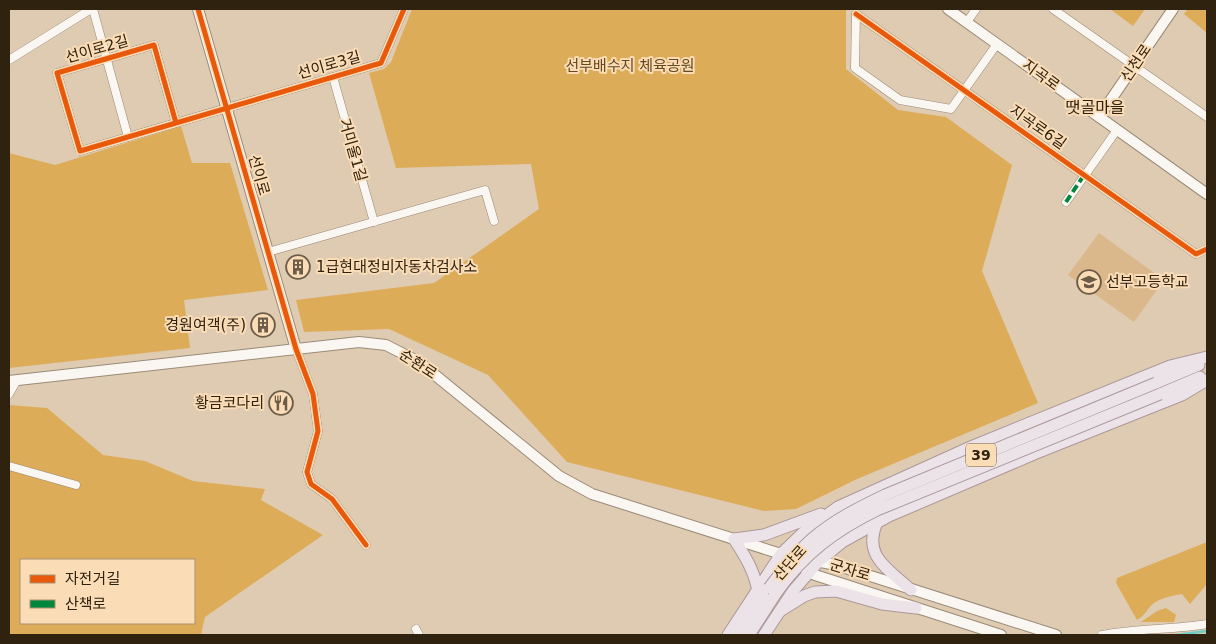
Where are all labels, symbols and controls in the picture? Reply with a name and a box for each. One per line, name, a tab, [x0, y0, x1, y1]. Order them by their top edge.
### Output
street label: 선이로2길	[63, 31, 131, 67]
street label: 신천로	[1117, 41, 1155, 85]
street label: 선이로3길	[295, 47, 363, 83]
street label: 지곡로	[1019, 56, 1063, 94]
park label: 선부배수지 체육공원	[566, 57, 694, 75]
district label: 땟골마을	[1066, 98, 1124, 117]
street label: 지곡로6길	[1006, 101, 1070, 153]
street label: 거미울1길	[335, 116, 371, 184]
street label: 선이로	[245, 153, 273, 197]
building icon: 1급현대정비자동차검사소	[285, 254, 311, 280]
place label: 1급현대정비자동차검사소	[316, 258, 478, 276]
school or university icon: 선부고등학교	[1076, 269, 1102, 295]
place label: 선부고등학교	[1106, 273, 1189, 291]
building icon: 경원여객(주)	[250, 312, 276, 338]
place label: 경원여객(주)	[165, 316, 246, 334]
street label: 순환로	[396, 345, 440, 383]
restaurant icon: 황금코다리	[268, 390, 294, 416]
place label: 황금코다리	[195, 394, 264, 412]
road number: 39	[966, 444, 996, 466]
street label: 산단로	[769, 542, 811, 584]
street label: 군자로	[828, 555, 872, 585]
legend	[20, 559, 195, 624]
text: 자전거길	[65, 570, 120, 588]
text: 산책로	[65, 595, 106, 613]

